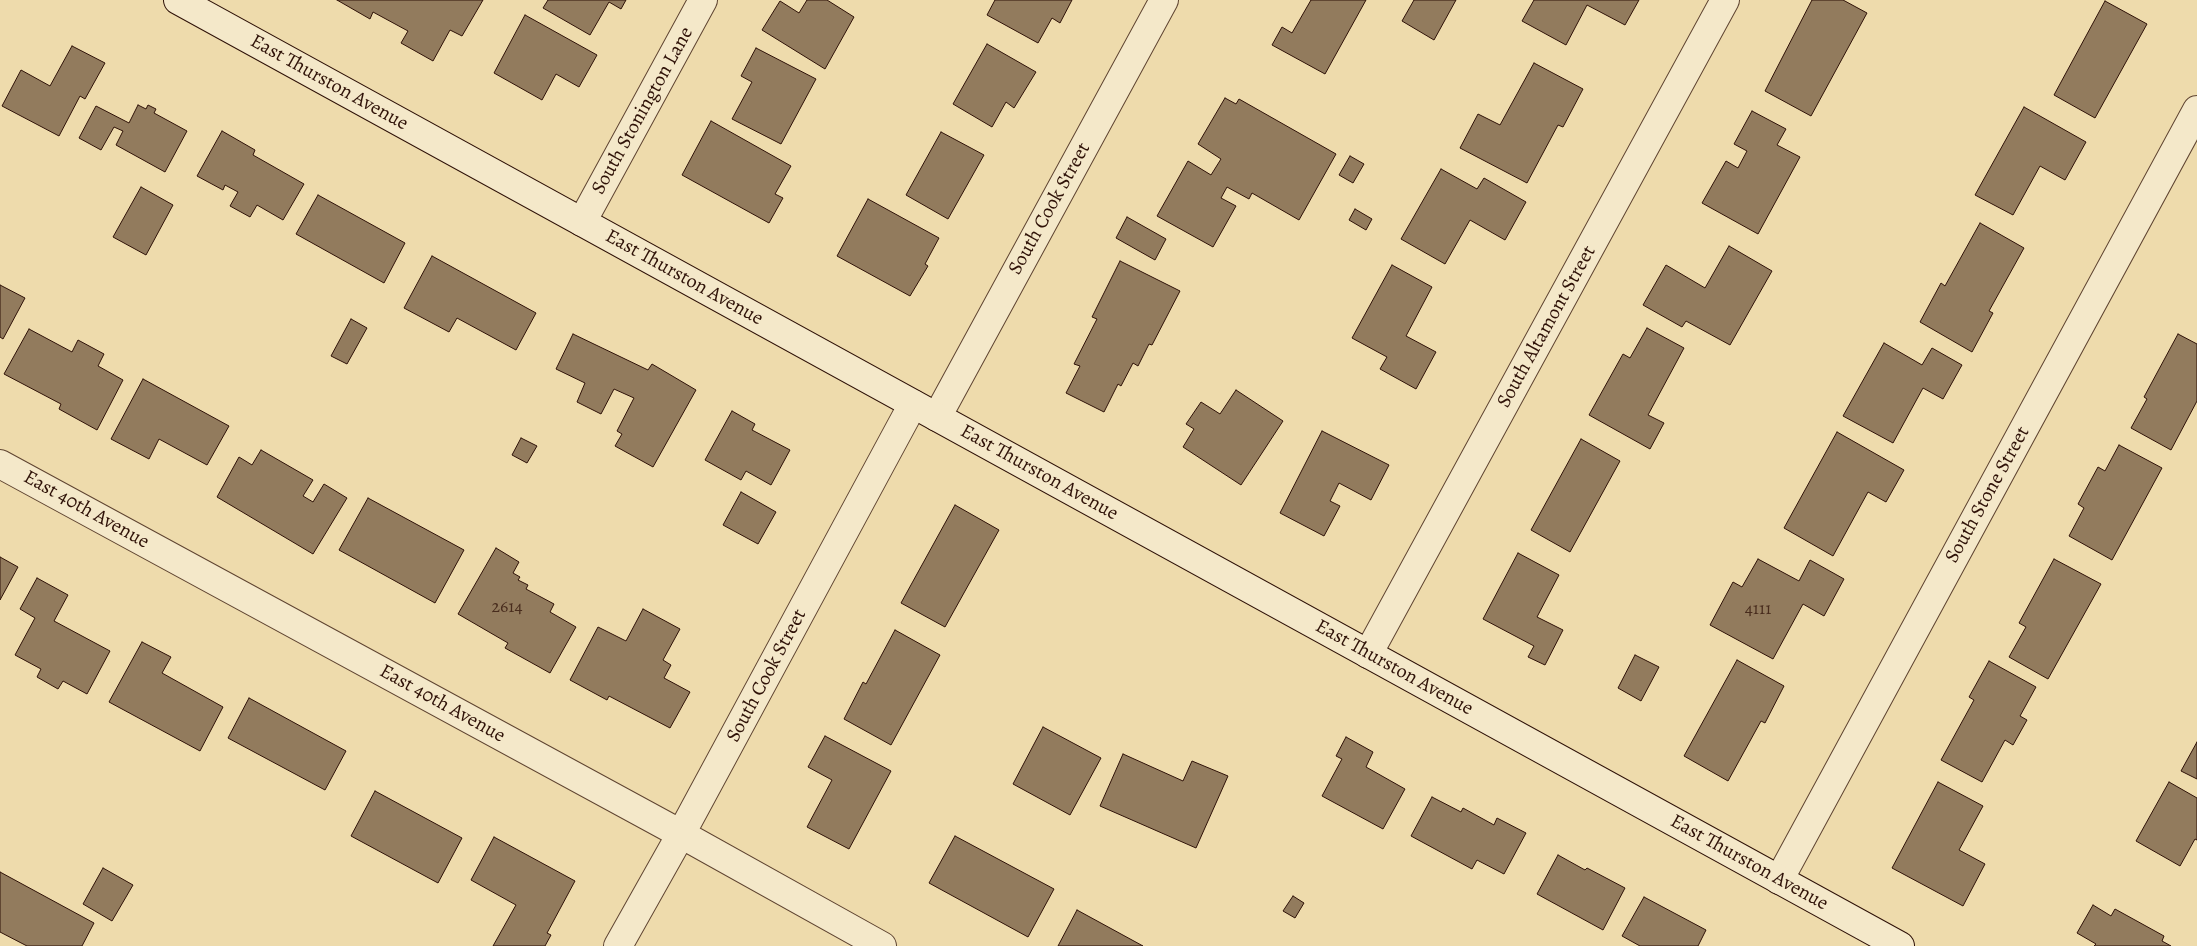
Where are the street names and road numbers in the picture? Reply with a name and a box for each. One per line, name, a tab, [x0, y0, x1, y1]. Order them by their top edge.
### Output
street label: South Stonington Lane	[587, 23, 699, 199]
street label: East Thurston Avenue	[246, 30, 412, 136]
street label: South Cook Street	[1004, 139, 1096, 279]
street label: East Thurston Avenue	[601, 225, 767, 331]
street label: South Altamont Street	[1492, 242, 1602, 412]
street label: East Thurston Avenue	[956, 420, 1122, 526]
street label: South Stone Street	[1941, 423, 2035, 567]
street label: East 40th Avenue	[19, 466, 153, 554]
street label: South Cook Street	[722, 605, 812, 747]
street label: East Thurston Avenue	[1311, 615, 1477, 721]
street label: East 40th Avenue	[375, 660, 509, 748]
street label: East Thurston Avenue	[1666, 810, 1832, 916]

